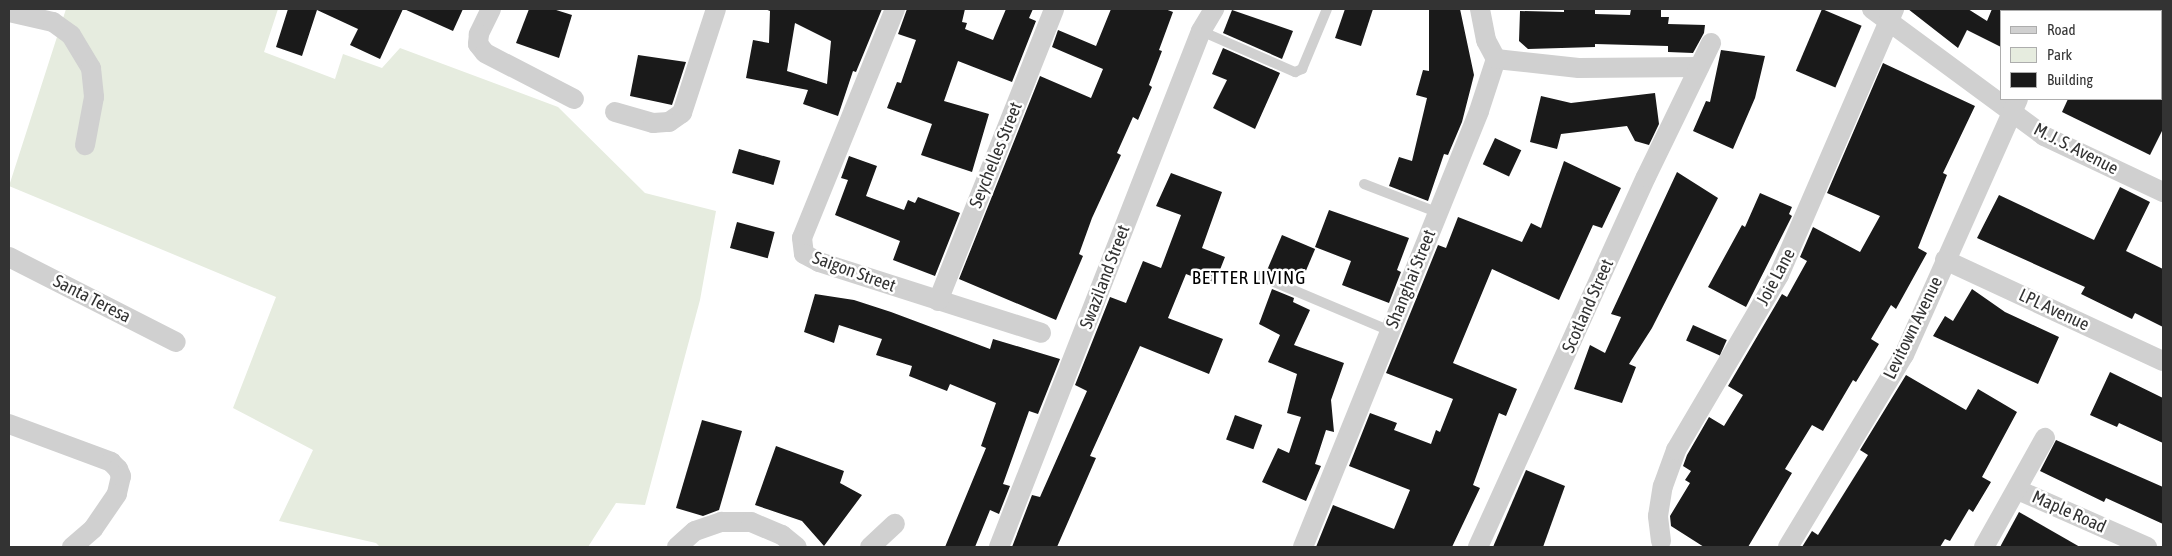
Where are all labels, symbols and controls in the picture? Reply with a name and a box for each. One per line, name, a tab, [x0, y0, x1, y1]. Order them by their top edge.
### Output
legend	[2000, 10, 2162, 100]
text: Road	[2047, 21, 2076, 38]
text: Park	[2047, 46, 2072, 63]
text: Building	[2047, 71, 2093, 88]
street label: Seychelles Street	[965, 99, 1027, 211]
street label: M. J. S. Avenue	[2030, 119, 2122, 179]
street label: Swaziland Street	[1075, 222, 1135, 332]
street label: Shanghai Street	[1381, 227, 1441, 331]
street label: Joie Lane	[1752, 245, 1800, 309]
street label: Saigon Street	[810, 247, 898, 297]
street label: Scotland Street	[1558, 256, 1618, 356]
district label: BETTER LIVING	[1190, 267, 1308, 289]
street label: Santa Teresa	[50, 270, 134, 328]
street label: Levitown Avenue	[1879, 273, 1947, 383]
street label: LPL Avenue	[2015, 284, 2093, 336]
street label: Maple Road	[2029, 486, 2109, 538]

